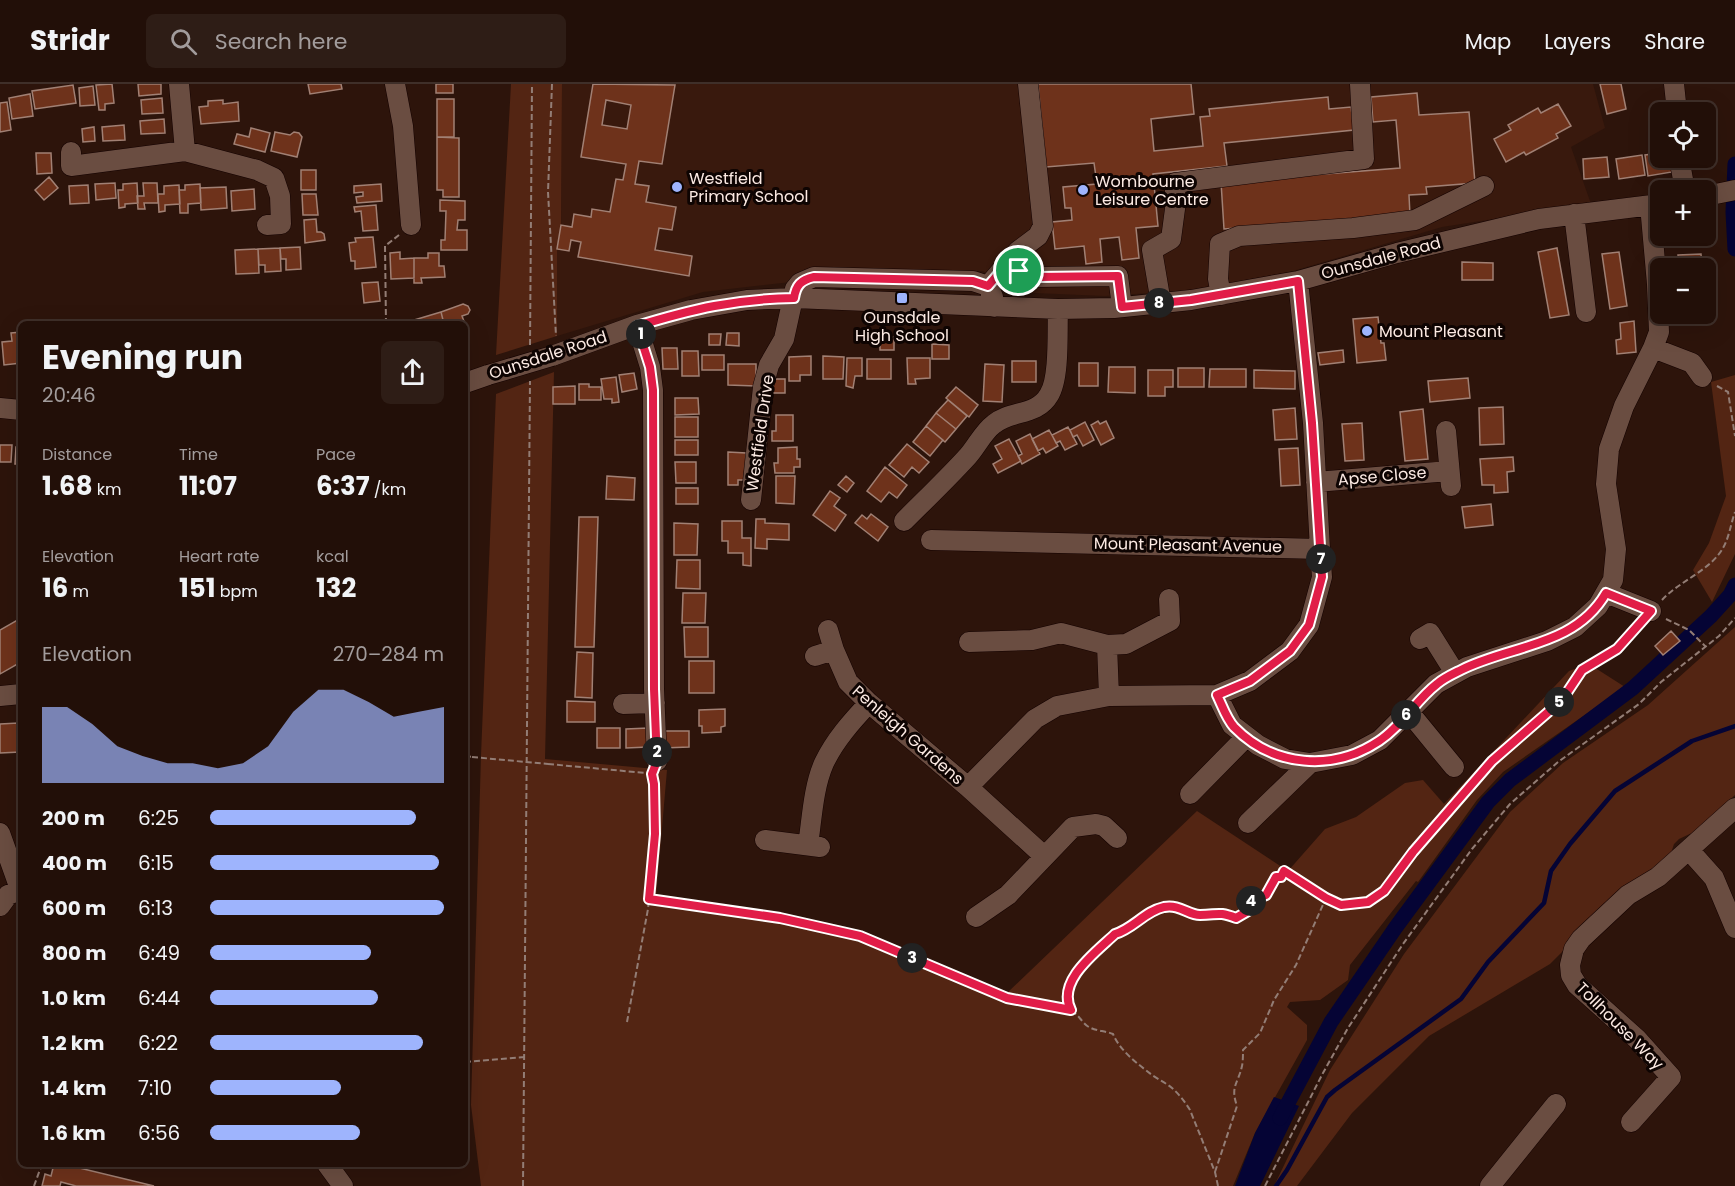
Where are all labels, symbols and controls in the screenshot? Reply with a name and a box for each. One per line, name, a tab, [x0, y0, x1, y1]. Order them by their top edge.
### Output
search box	[146, 14, 566, 68]
text: Stridr	[30, 21, 110, 60]
icon: search	[167, 25, 200, 58]
text: Search here	[215, 26, 347, 57]
text: Map	[1465, 27, 1511, 56]
text: Layers	[1544, 27, 1611, 56]
text: Share	[1644, 27, 1705, 56]
map controls	[1650, 102, 1716, 324]
button: locate	[1650, 102, 1716, 168]
place label: Westfield Primary School	[689, 167, 808, 208]
place label: Wombourne Leisure Centre	[1095, 170, 1209, 211]
marker: Westfield Primary School	[670, 180, 684, 194]
button: +	[1650, 180, 1716, 246]
marker: Wombourne Leisure Centre	[1076, 183, 1090, 197]
street label: Ounsdale Road	[1319, 231, 1443, 285]
pin	[993, 245, 1044, 296]
icon: arrive	[1002, 254, 1035, 287]
button: −	[1650, 258, 1716, 324]
pin: 8	[1144, 288, 1174, 318]
marker: Ounsdale High School	[895, 291, 909, 305]
text: 8	[1154, 291, 1164, 314]
place label: Ounsdale High School	[855, 306, 949, 347]
pin: 1	[626, 319, 656, 349]
place label: Mount Pleasant	[1379, 320, 1503, 343]
text: 1	[638, 322, 644, 345]
marker: Mount Pleasant	[1360, 324, 1374, 338]
street label: Ounsdale Road	[486, 325, 610, 385]
text: Evening run	[42, 334, 243, 381]
button: share	[381, 341, 444, 404]
street label: Westfield Drive	[740, 373, 780, 493]
text: 20:46	[42, 381, 96, 409]
text: Distance	[42, 443, 112, 466]
text: Time	[179, 443, 218, 466]
text: Pace	[316, 443, 356, 466]
street label: Apse Close	[1337, 461, 1427, 491]
text: 1.68	[42, 468, 93, 504]
text: 11:07	[179, 468, 237, 504]
text: 6:37	[316, 468, 370, 504]
text: km	[93, 478, 122, 501]
text: /km	[370, 478, 406, 501]
street label: Mount Pleasant Avenue	[1094, 532, 1282, 558]
pin: 7	[1306, 544, 1336, 574]
text: Elevation	[42, 545, 114, 568]
text: Heart rate	[179, 545, 259, 568]
text: kcal	[316, 545, 349, 568]
text: 7	[1317, 547, 1325, 570]
text: 16	[42, 570, 68, 606]
text: 151	[179, 570, 215, 606]
text: 132	[316, 570, 356, 606]
text: m	[68, 580, 89, 603]
text: bpm	[215, 580, 258, 603]
text: Elevation	[42, 640, 132, 668]
text: 270–284 m	[333, 640, 444, 668]
street label: Penleigh Gardens	[847, 680, 969, 790]
pin: 5	[1544, 687, 1574, 717]
text: 5	[1554, 690, 1564, 713]
pin: 6	[1391, 700, 1421, 730]
text: 6	[1401, 703, 1411, 726]
pin: 2	[642, 737, 672, 767]
text: 2	[652, 740, 662, 763]
text: 200 m	[42, 804, 105, 832]
text: 6:25	[138, 804, 179, 832]
text: 400 m	[42, 849, 107, 877]
text: 6:15	[138, 849, 174, 877]
pin: 4	[1236, 886, 1266, 916]
text: 4	[1246, 889, 1256, 912]
text: 600 m	[42, 894, 106, 922]
text: 6:13	[138, 894, 173, 922]
text: 800 m	[42, 939, 106, 967]
text: 6:49	[138, 939, 180, 967]
pin: 3	[897, 943, 927, 973]
text: 3	[907, 946, 917, 969]
street label: Tollhouse Way	[1571, 977, 1669, 1075]
text: 1.0 km	[42, 984, 106, 1012]
text: 6:44	[138, 984, 180, 1012]
text: 1.2 km	[42, 1029, 104, 1057]
text: 6:22	[138, 1029, 178, 1057]
text: 1.4 km	[42, 1074, 106, 1102]
text: 7:10	[138, 1074, 172, 1102]
text: 1.6 km	[42, 1119, 106, 1147]
text: 6:56	[138, 1119, 180, 1147]

